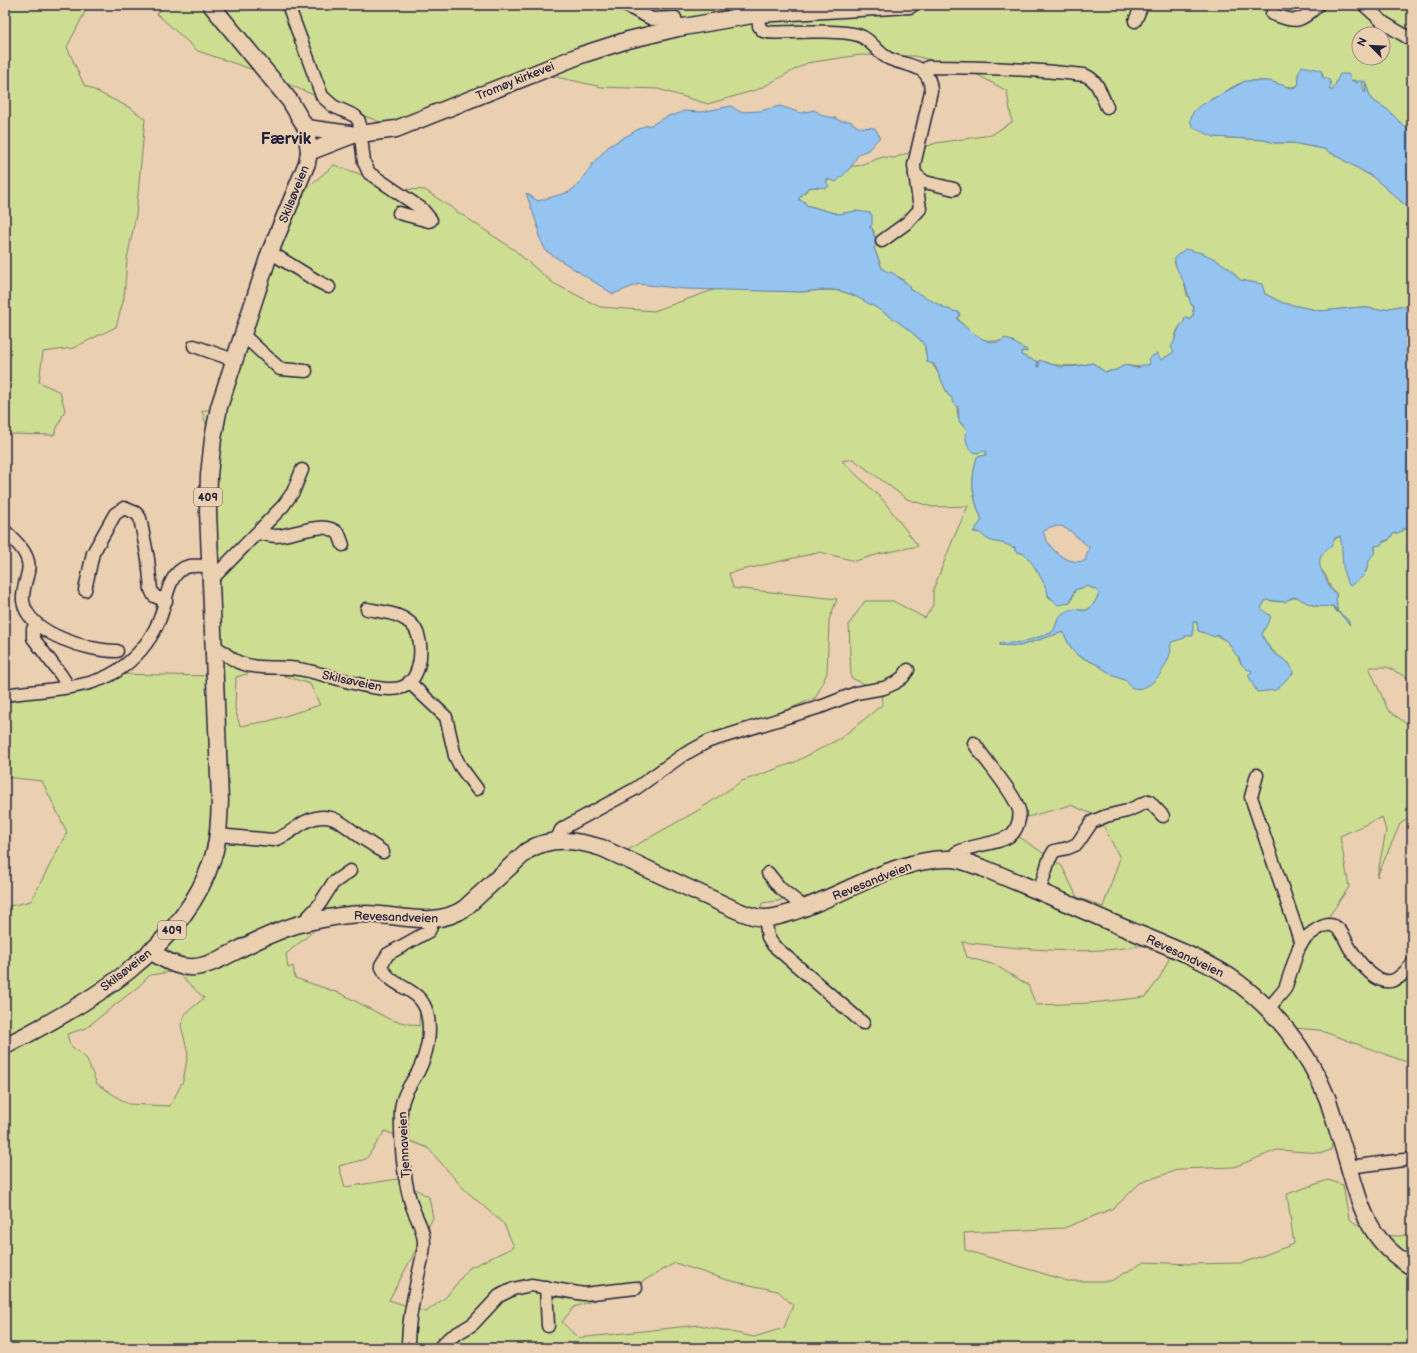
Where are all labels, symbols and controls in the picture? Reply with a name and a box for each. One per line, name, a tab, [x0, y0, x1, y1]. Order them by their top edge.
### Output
north arrow	[1351, 26, 1391, 66]
text: N	[1355, 36, 1370, 49]
street label: Tromøy kirkevei	[474, 59, 557, 104]
district label: Færvik	[261, 130, 312, 149]
street label: Skilsøveien	[276, 163, 313, 225]
road number: 409	[194, 488, 222, 506]
street label: Skilsøveien	[321, 668, 383, 695]
street label: Revesandveien	[830, 859, 914, 904]
street label: Revesandveien	[354, 909, 439, 926]
road number: 409	[158, 921, 186, 939]
street label: Revesandveien	[1143, 932, 1226, 981]
street label: Skilsøveien	[98, 946, 155, 995]
street label: Tjennaveien	[395, 1111, 414, 1179]

